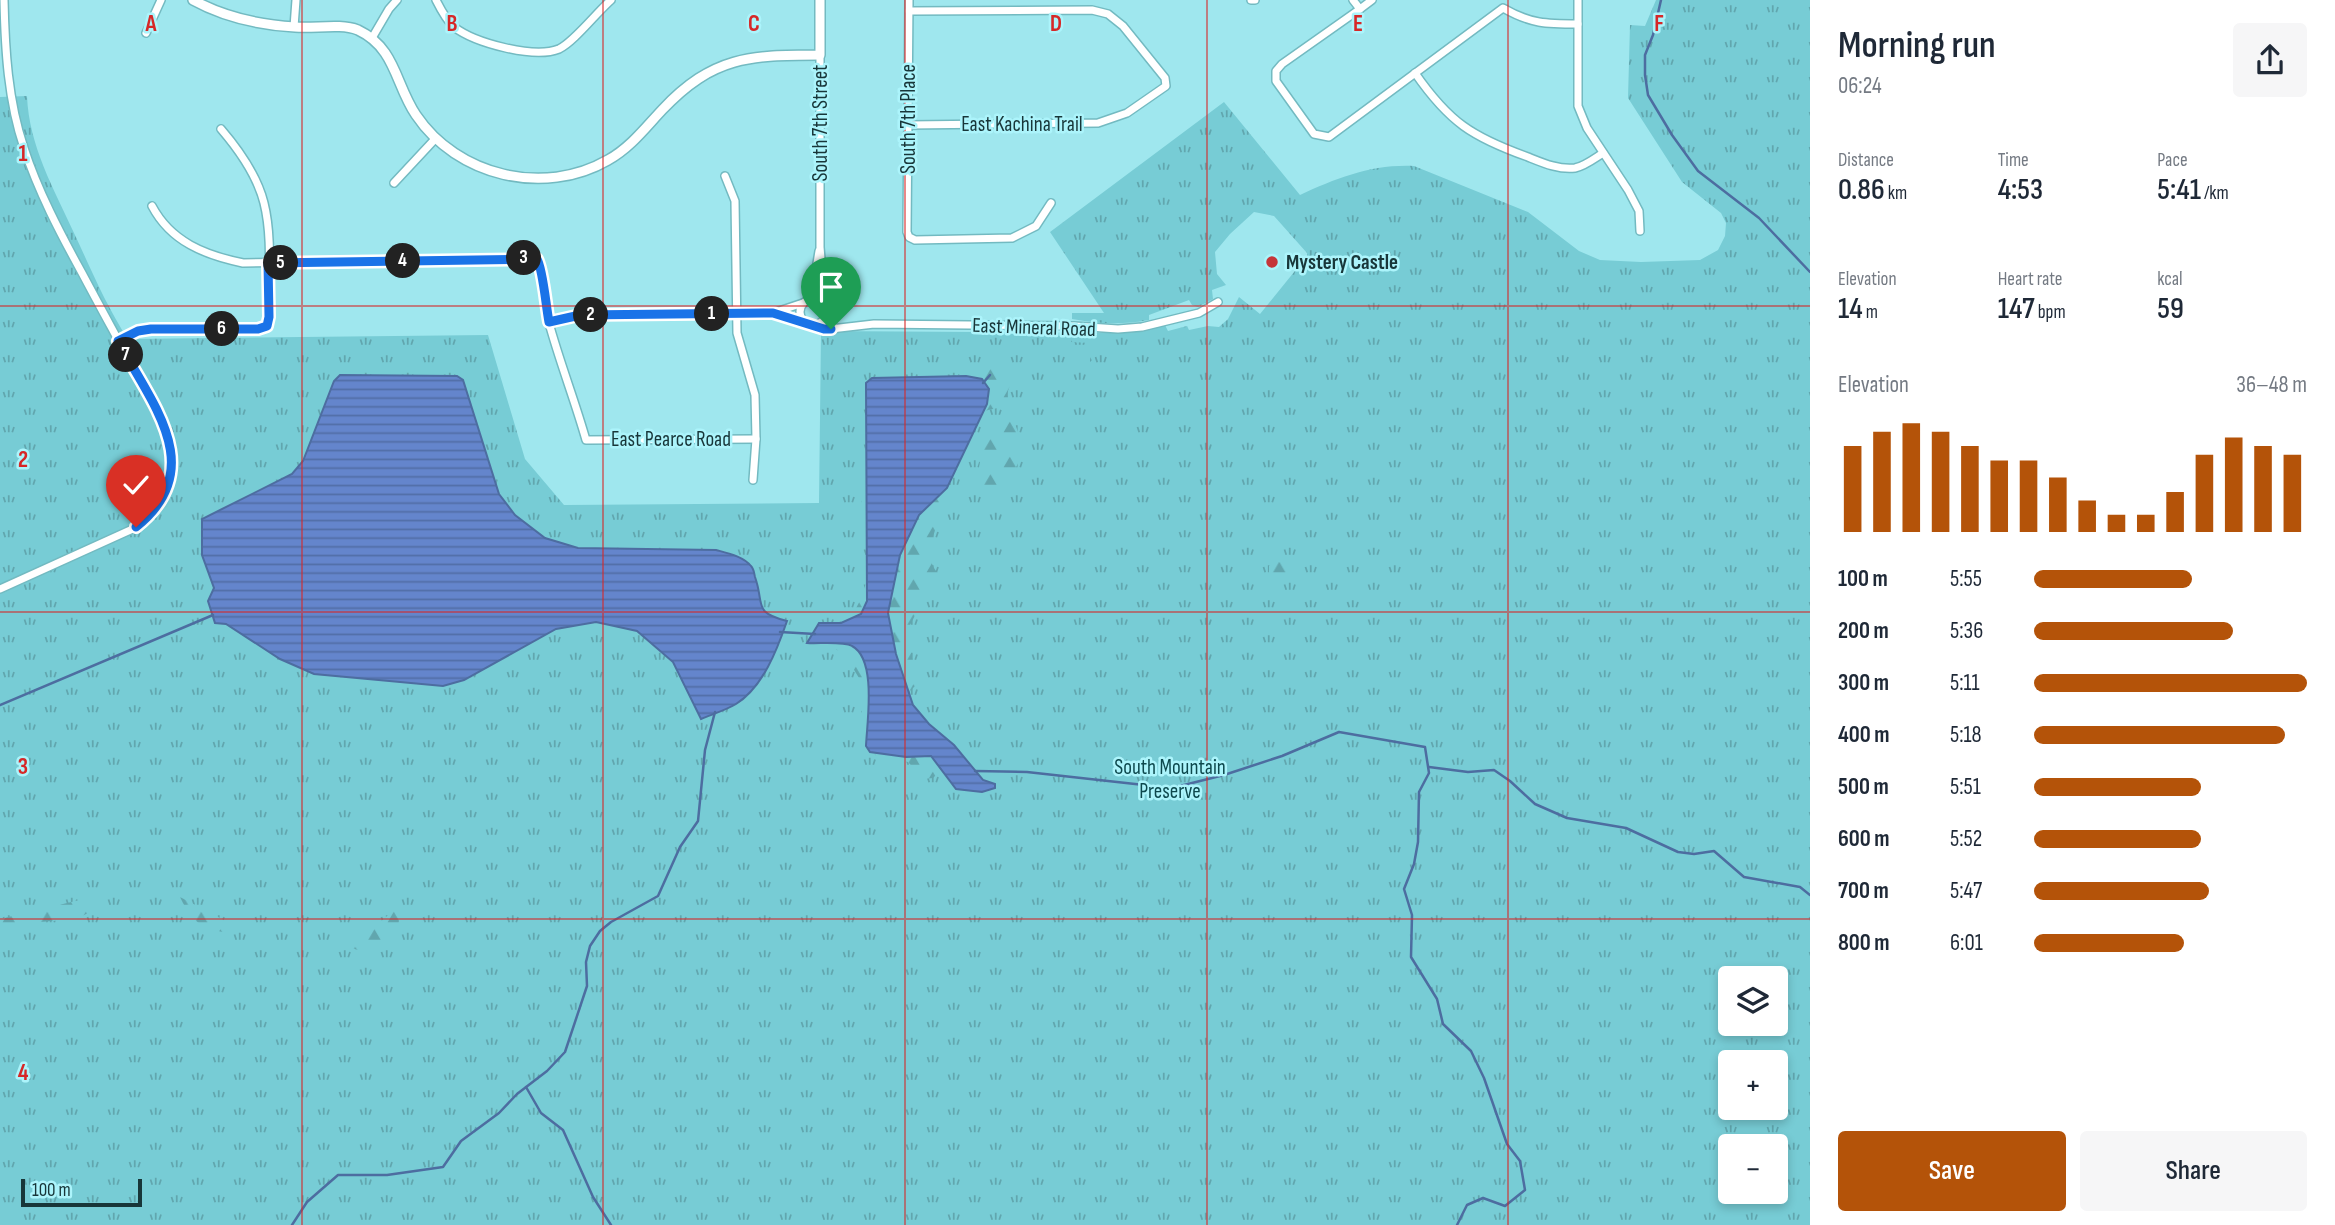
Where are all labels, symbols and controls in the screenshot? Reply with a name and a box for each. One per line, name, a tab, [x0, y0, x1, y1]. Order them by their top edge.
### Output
text: A	[145, 10, 158, 38]
text: B	[447, 10, 458, 38]
text: C	[748, 10, 760, 38]
text: D	[1050, 10, 1062, 38]
text: E	[1353, 10, 1363, 38]
text: F	[1654, 10, 1664, 38]
text: Morning run	[1838, 23, 1996, 68]
button: share	[2233, 23, 2307, 97]
street label: South 7th Place	[896, 64, 921, 174]
street label: South 7th Street	[808, 65, 833, 181]
text: 06:24	[1838, 72, 1882, 100]
street label: East Kachina Trail	[961, 112, 1083, 137]
text: 1	[18, 140, 28, 168]
text: Distance	[1838, 149, 1894, 172]
text: Time	[1998, 149, 2029, 172]
text: Pace	[2157, 149, 2188, 172]
text: 0.86	[1838, 172, 1885, 208]
text: 4:53	[1998, 172, 2043, 208]
text: 5:41	[2157, 172, 2201, 208]
text: km	[1885, 182, 1907, 205]
text: /km	[2201, 182, 2229, 205]
pin: 3	[506, 240, 542, 276]
pin: 4	[386, 244, 420, 278]
pin: 5	[264, 246, 298, 280]
text: 3	[519, 246, 528, 269]
text: 4	[398, 249, 407, 272]
place label: Mystery Castle	[1286, 250, 1398, 275]
text: 5	[276, 251, 285, 274]
marker: Mystery Castle	[1264, 254, 1280, 270]
pin	[801, 257, 861, 329]
icon: arrive	[812, 268, 850, 306]
text: Elevation	[1838, 268, 1897, 291]
text: Heart rate	[1998, 268, 2063, 291]
text: kcal	[2157, 268, 2182, 291]
text: 14	[1838, 291, 1863, 327]
text: 147	[1998, 291, 2035, 327]
text: 59	[2157, 291, 2184, 327]
pin: 1	[694, 296, 730, 332]
pin: 2	[574, 298, 608, 332]
text: m	[1863, 301, 1878, 324]
text: bpm	[2035, 301, 2066, 324]
text: 1	[708, 302, 715, 325]
text: 2	[586, 303, 595, 326]
pin: 6	[204, 312, 240, 346]
street label: East Mineral Road	[972, 313, 1096, 342]
text: 6	[217, 317, 226, 340]
pin: 7	[108, 338, 144, 372]
text: 7	[121, 343, 130, 366]
text: Elevation	[1838, 371, 1909, 399]
text: 36–48 m	[2236, 371, 2307, 399]
street label: East Pearce Road	[611, 427, 731, 452]
text: 2	[18, 446, 28, 474]
pin	[106, 455, 166, 527]
icon: check	[117, 466, 155, 504]
text: 100 m	[1838, 565, 1888, 593]
text: 5:55	[1950, 565, 1982, 593]
text: 200 m	[1838, 617, 1889, 645]
text: 5:36	[1950, 617, 1983, 645]
text: 300 m	[1838, 669, 1889, 697]
text: 5:11	[1950, 669, 1980, 697]
text: 400 m	[1838, 721, 1889, 749]
text: 5:18	[1950, 721, 1982, 749]
text: 3	[18, 753, 28, 781]
park label: South Mountain Preserve	[1114, 755, 1226, 804]
text: 500 m	[1838, 773, 1889, 801]
text: 5:51	[1950, 773, 1981, 801]
text: 600 m	[1838, 825, 1890, 853]
text: 5:52	[1950, 825, 1982, 853]
text: 700 m	[1838, 877, 1889, 905]
text: 5:47	[1950, 877, 1982, 905]
text: 800 m	[1838, 929, 1890, 957]
text: 6:01	[1950, 929, 1983, 957]
map controls	[1718, 966, 1788, 1204]
button: layers	[1718, 966, 1788, 1036]
button: +	[1718, 1050, 1788, 1120]
text: 4	[18, 1059, 29, 1087]
button: Save	[1838, 1131, 2066, 1211]
button: Share	[2080, 1131, 2307, 1211]
button: −	[1718, 1134, 1788, 1204]
scale bar	[21, 1176, 142, 1208]
text: 100 m	[32, 1179, 71, 1202]

